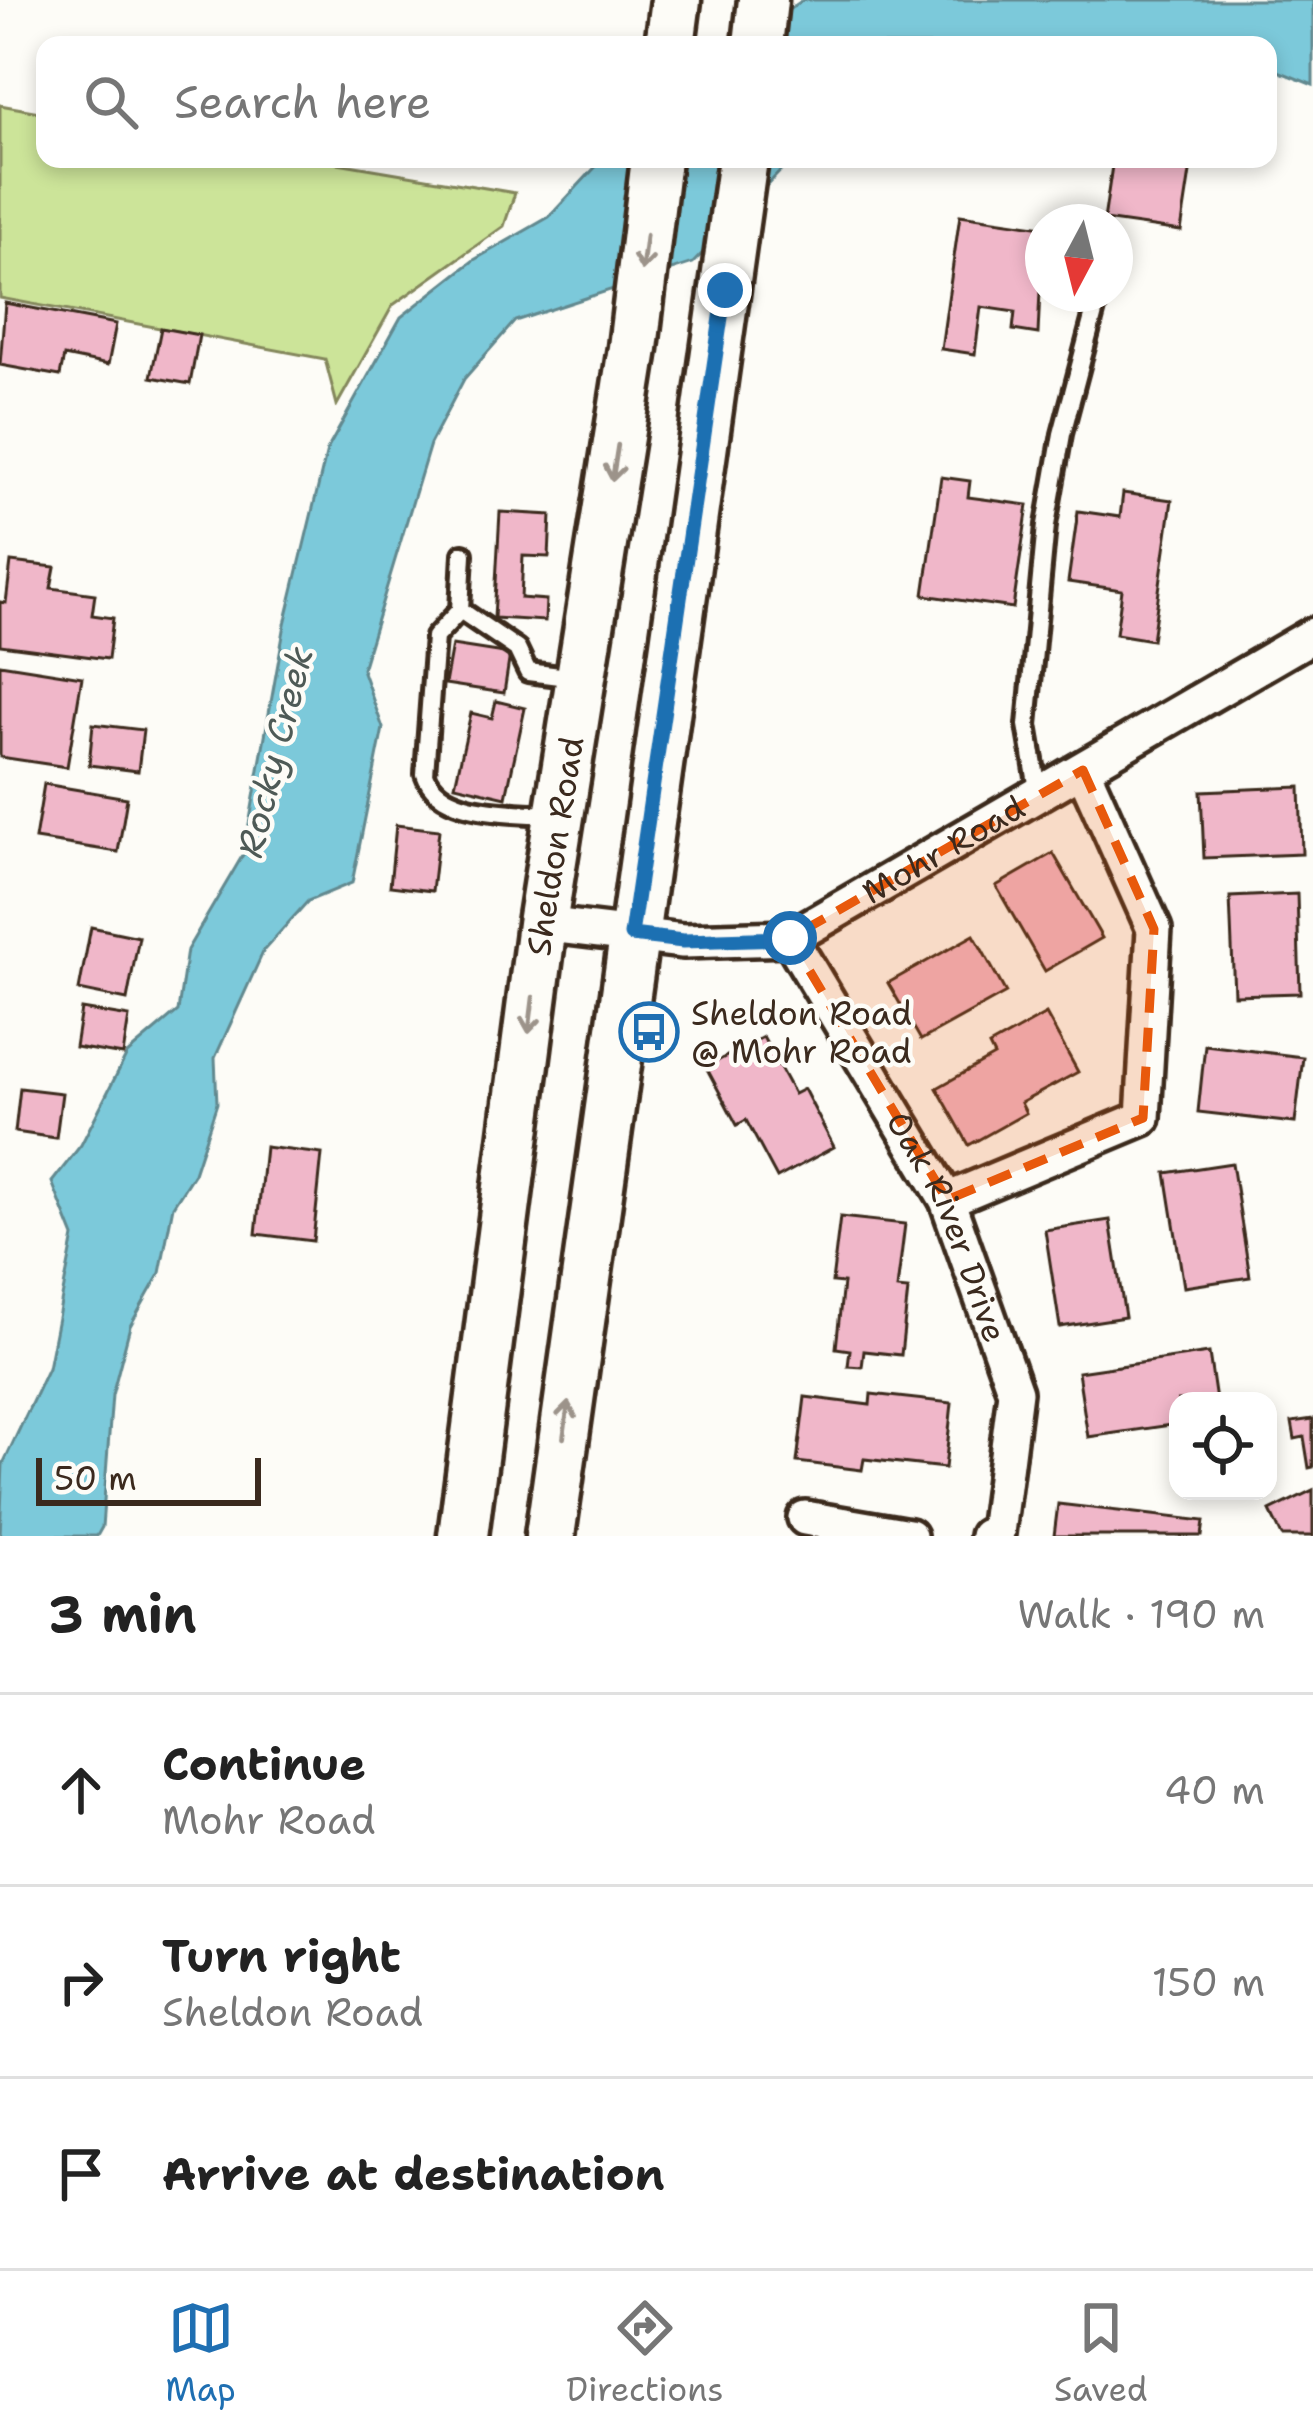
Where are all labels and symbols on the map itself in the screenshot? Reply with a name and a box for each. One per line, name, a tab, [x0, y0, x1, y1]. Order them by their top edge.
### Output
north arrow	[1025, 204, 1133, 312]
one-way arrow	[633, 233, 655, 272]
route end	[698, 263, 752, 317]
one-way arrow	[603, 443, 626, 482]
water label: Rocky Creek	[225, 641, 325, 862]
street label: Sheldon Road	[516, 733, 594, 958]
street label: Mohr Road	[854, 784, 1033, 914]
route start	[763, 911, 817, 965]
place label: Sheldon Road @ Mohr Road	[691, 991, 912, 1074]
one-way arrow	[519, 995, 541, 1034]
bus stop icon: Sheldon Road @ Mohr Road	[618, 1001, 680, 1063]
street label: Oak River Drive	[876, 1103, 1018, 1348]
one-way arrow	[555, 1401, 577, 1440]
scale bar	[36, 1452, 261, 1505]

